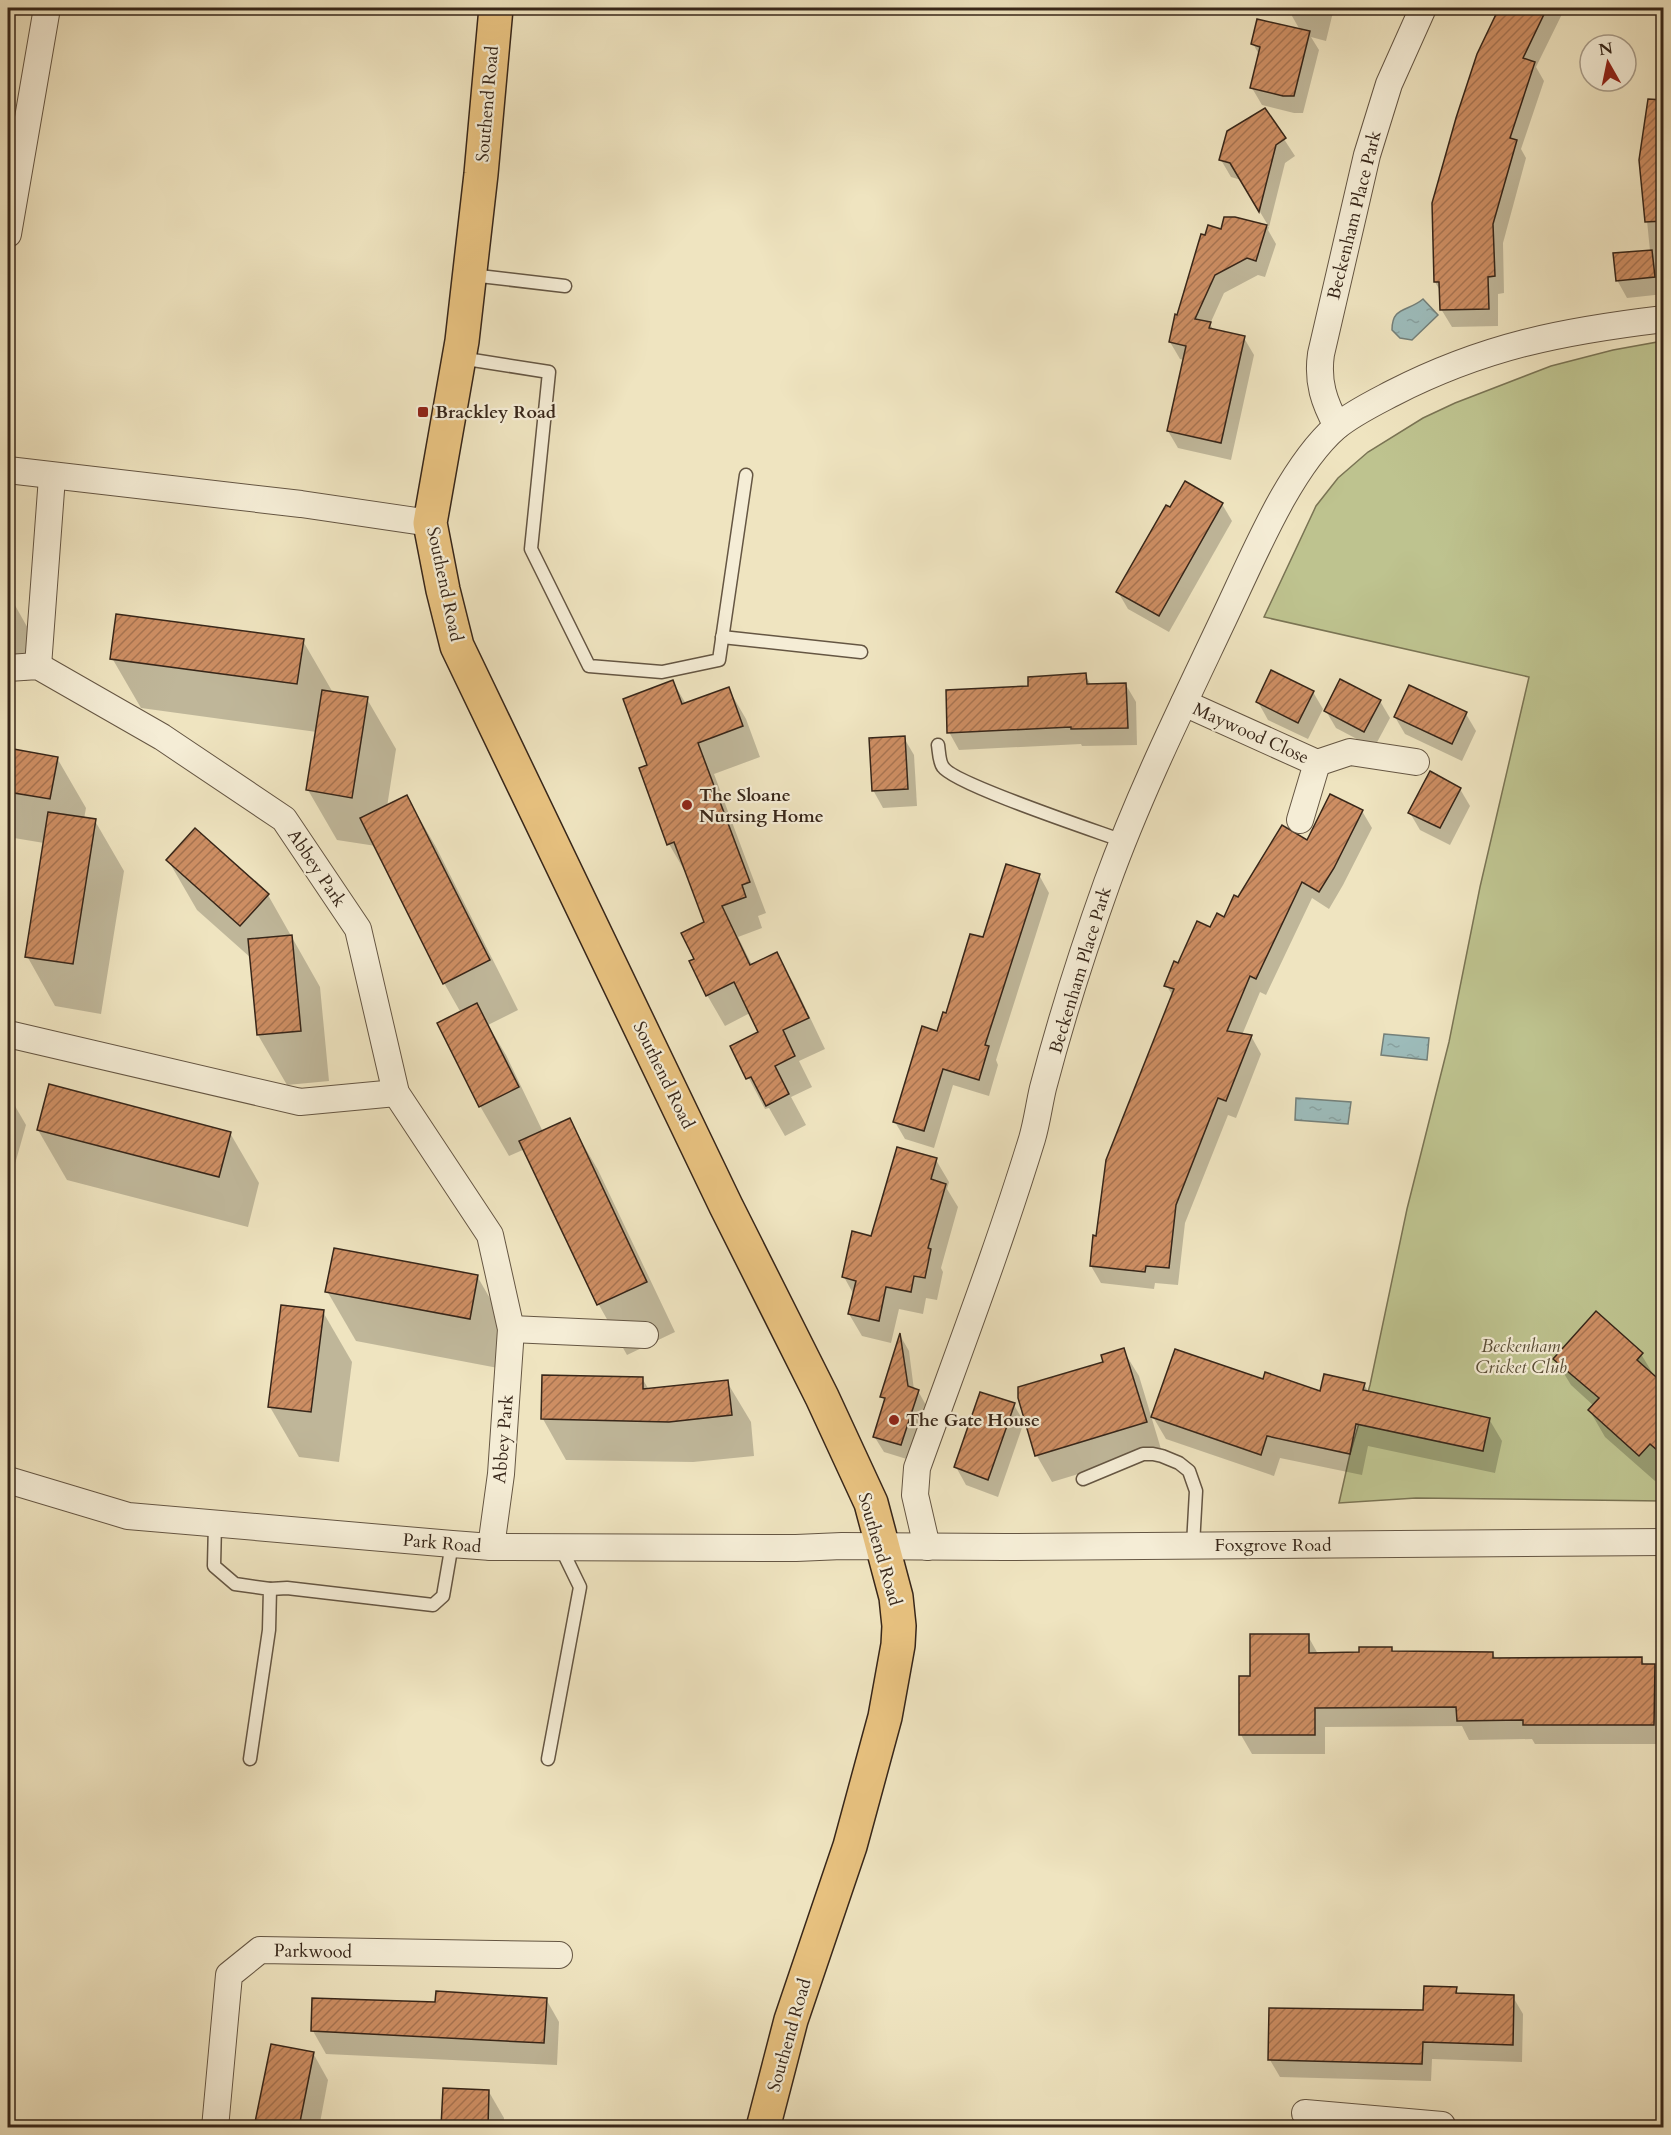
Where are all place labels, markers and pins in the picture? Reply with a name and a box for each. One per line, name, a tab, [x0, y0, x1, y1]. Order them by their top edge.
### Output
place label: Brackley Road	[435, 400, 557, 425]
marker: Brackley Road	[416, 405, 430, 419]
place label: The Sloane Nursing Home	[699, 783, 824, 829]
marker: The Sloane Nursing Home	[680, 798, 694, 812]
place label: The Gate House	[906, 1408, 1040, 1433]
marker: The Gate House	[887, 1413, 901, 1427]

